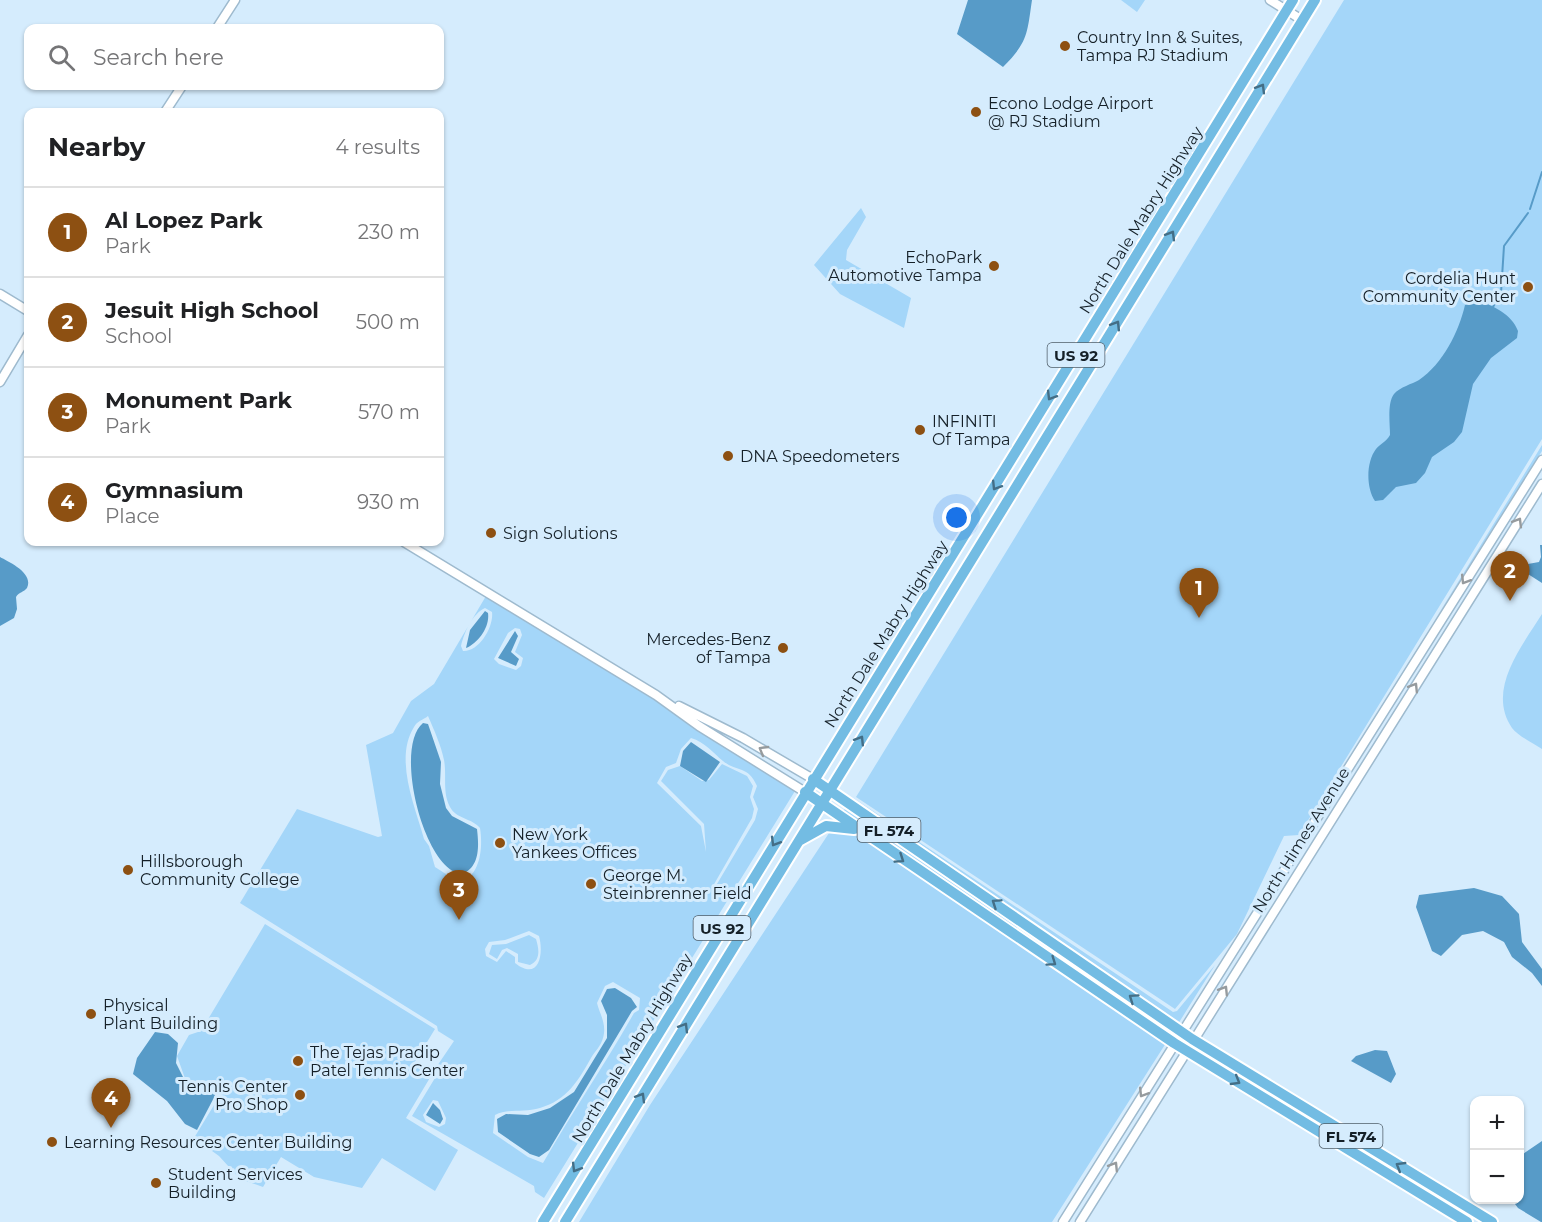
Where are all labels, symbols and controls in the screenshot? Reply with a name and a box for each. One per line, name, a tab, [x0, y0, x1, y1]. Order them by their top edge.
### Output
search box	[24, 24, 444, 90]
place label: Country Inn & Suites, Tampa RJ Stadium	[1077, 28, 1243, 65]
marker: Country Inn & Suites, Tampa RJ Stadium	[1058, 39, 1072, 53]
icon: search	[45, 41, 78, 74]
text: Search here	[93, 44, 224, 71]
one-way arrow	[1254, 84, 1266, 94]
place label: Econo Lodge Airport @ RJ Stadium	[988, 94, 1154, 131]
marker: Econo Lodge Airport @ RJ Stadium	[969, 105, 983, 119]
street label: North Dale Mabry Highway	[1075, 123, 1207, 317]
text: Nearby	[48, 131, 145, 163]
text: 4 results	[335, 135, 420, 159]
text: Al Lopez Park	[105, 207, 263, 234]
text: 1	[64, 220, 71, 244]
text: 230 m	[358, 220, 420, 244]
one-way arrow	[1163, 231, 1175, 241]
text: Park	[105, 234, 151, 258]
place label: EchoPark Automotive Tampa	[828, 248, 982, 285]
marker: EchoPark Automotive Tampa	[987, 259, 1001, 273]
place label: Cordelia Hunt Community Center	[1363, 269, 1516, 306]
marker: Cordelia Hunt Community Center	[1521, 280, 1535, 294]
text: Jesuit High School	[105, 297, 319, 324]
text: 2	[62, 310, 73, 334]
text: 500 m	[356, 310, 420, 334]
one-way arrow	[1109, 321, 1121, 331]
text: School	[105, 324, 172, 348]
road number: US 92	[1048, 343, 1104, 367]
text: Monument Park	[105, 387, 292, 414]
one-way arrow	[1046, 390, 1058, 400]
text: 3	[62, 400, 73, 424]
text: 570 m	[358, 400, 420, 424]
place label: INFINITI Of Tampa	[932, 412, 1010, 449]
text: Park	[105, 414, 151, 438]
marker: INFINITI Of Tampa	[913, 423, 927, 437]
place label: DNA Speedometers	[740, 447, 900, 466]
marker: DNA Speedometers	[721, 449, 735, 463]
text: Gymnasium	[105, 477, 243, 504]
one-way arrow	[991, 480, 1003, 490]
text: 4	[61, 490, 74, 514]
text: 930 m	[357, 490, 420, 514]
your location	[942, 503, 971, 532]
text: Place	[105, 504, 160, 528]
one-way arrow	[1511, 518, 1522, 528]
place label: Sign Solutions	[503, 524, 618, 543]
marker: Sign Solutions	[484, 526, 498, 540]
street label: North Dale Mabry Highway	[820, 537, 952, 731]
pin: 2	[1490, 552, 1530, 601]
pin: 1	[1180, 568, 1218, 618]
one-way arrow	[1460, 574, 1472, 584]
place label: Mercedes-Benz of Tampa	[646, 630, 771, 667]
marker: Mercedes-Benz of Tampa	[776, 641, 790, 655]
one-way arrow	[1407, 683, 1419, 693]
one-way arrow	[853, 736, 865, 746]
one-way arrow	[759, 745, 769, 757]
street label: North Himes Avenue	[1249, 764, 1353, 916]
road number: FL 574	[858, 818, 920, 842]
place label: New York Yankees Offices	[512, 825, 637, 862]
marker: New York Yankees Offices	[493, 836, 507, 850]
one-way arrow	[770, 836, 782, 846]
place label: Hillsborough Community College	[140, 852, 299, 889]
one-way arrow	[893, 852, 904, 863]
marker: Hillsborough Community College	[121, 863, 135, 877]
place label: George M. Steinbrenner Field	[603, 866, 752, 903]
pin: 3	[440, 870, 478, 920]
marker: George M. Steinbrenner Field	[584, 877, 598, 891]
one-way arrow	[992, 900, 1003, 911]
road number: US 92	[694, 916, 750, 940]
street label: North Dale Mabry Highway	[568, 950, 696, 1146]
one-way arrow	[1046, 954, 1056, 966]
one-way arrow	[1216, 986, 1228, 996]
one-way arrow	[1129, 994, 1140, 1005]
place label: Physical Plant Building	[103, 996, 218, 1033]
marker: Physical Plant Building	[84, 1007, 98, 1021]
one-way arrow	[676, 1023, 688, 1033]
place label: The Tejas Pradip Patel Tennis Center	[310, 1043, 465, 1080]
marker: The Tejas Pradip Patel Tennis Center	[291, 1054, 305, 1068]
one-way arrow	[1230, 1073, 1240, 1085]
place label: Tennis Center Pro Shop	[178, 1077, 288, 1114]
pin: 4	[92, 1078, 130, 1128]
one-way arrow	[1138, 1087, 1150, 1097]
marker: Tennis Center Pro Shop	[293, 1088, 307, 1102]
one-way arrow	[634, 1093, 646, 1103]
map controls	[1470, 1096, 1524, 1204]
button: +	[1470, 1096, 1524, 1150]
road number: FL 574	[1320, 1124, 1382, 1148]
place label: Learning Resources Center Building	[64, 1133, 352, 1152]
marker: Learning Resources Center Building	[45, 1135, 59, 1149]
button: −	[1470, 1150, 1524, 1204]
one-way arrow	[1396, 1161, 1406, 1173]
one-way arrow	[571, 1162, 583, 1172]
one-way arrow	[1107, 1162, 1119, 1172]
place label: Student Services Building	[168, 1165, 303, 1202]
marker: Student Services Building	[149, 1176, 163, 1190]

